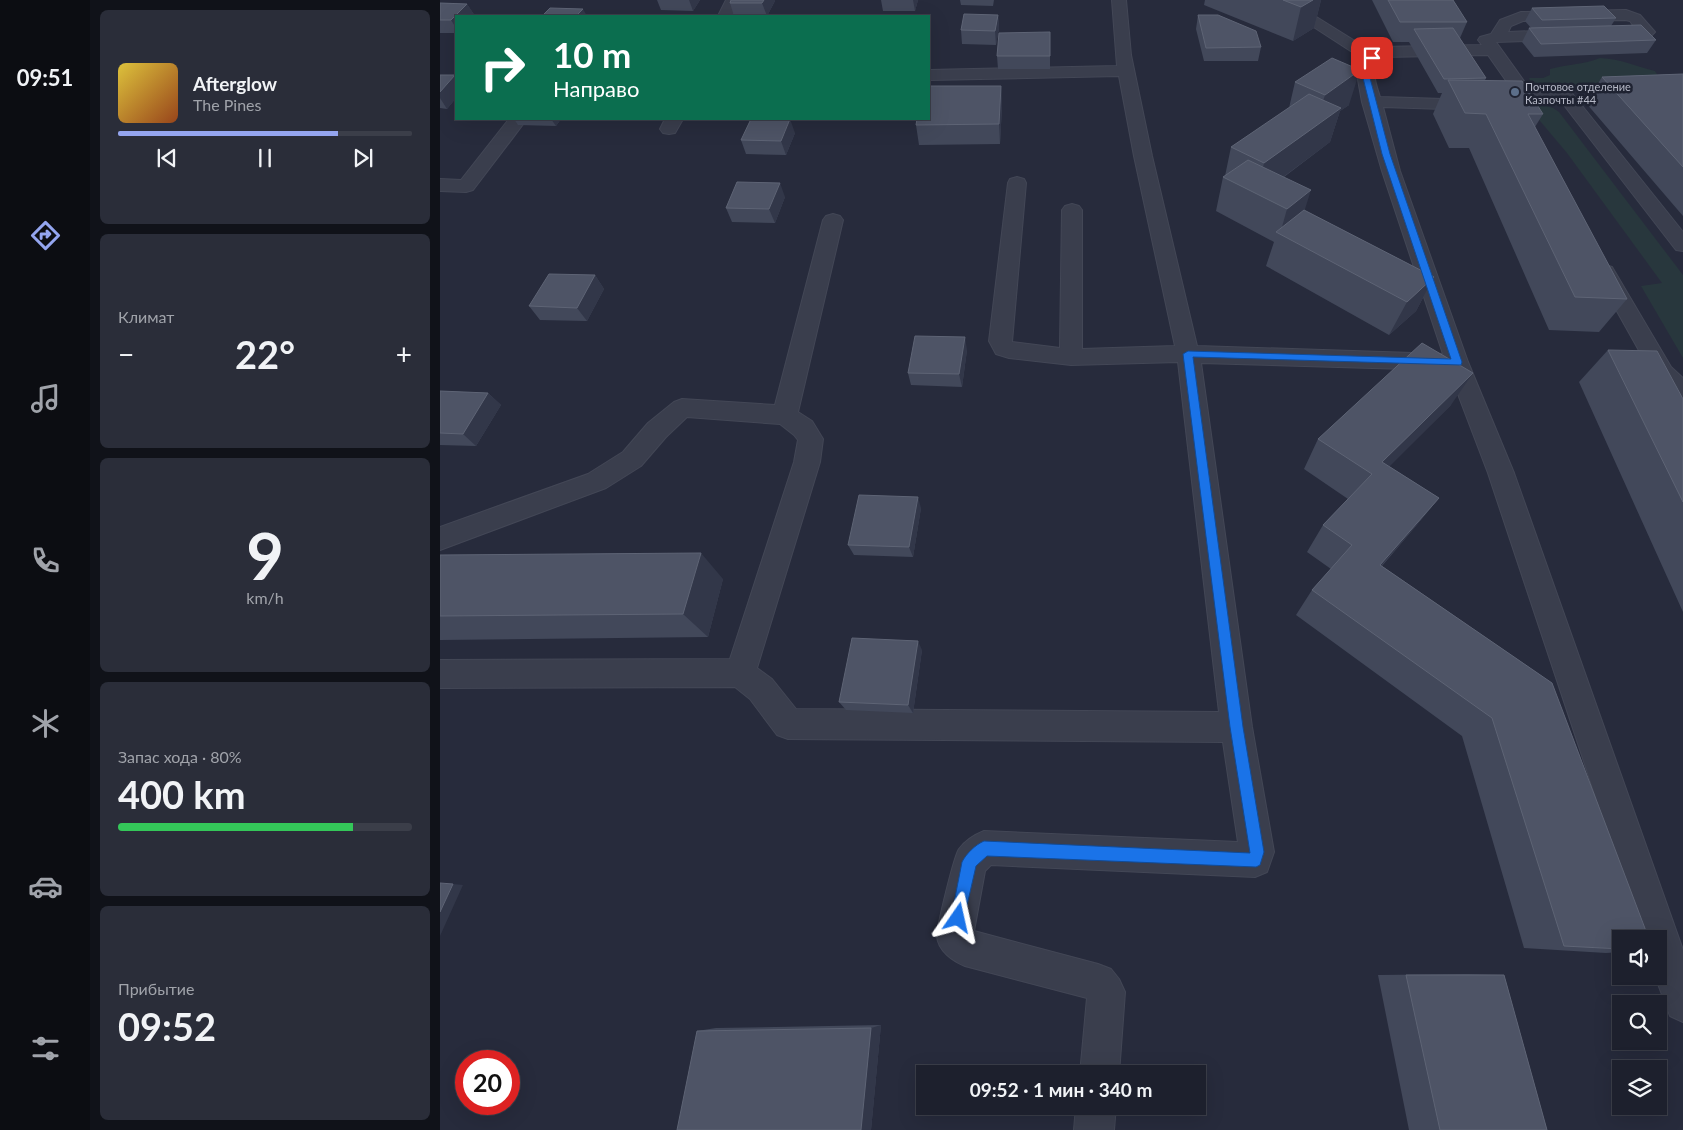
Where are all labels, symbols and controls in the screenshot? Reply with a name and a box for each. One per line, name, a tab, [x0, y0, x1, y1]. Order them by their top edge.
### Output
text: 10 m	[553, 33, 631, 75]
icon: right	[470, 35, 535, 100]
pin	[1351, 37, 1393, 79]
icon: arrive	[1358, 44, 1386, 72]
text: 09:51	[17, 64, 73, 91]
text: Afterglow	[193, 72, 277, 95]
text: Направо	[553, 75, 639, 102]
place label: Почтовое отделение Казпочты #44	[1525, 80, 1631, 106]
marker: Почтовое отделение Казпочты #44	[1509, 86, 1521, 98]
text: The Pines	[193, 95, 262, 114]
icon: previous	[153, 144, 181, 172]
icon: pause	[251, 144, 279, 172]
icon: next	[349, 144, 377, 172]
icon: directions	[28, 218, 63, 253]
text: Климат	[118, 307, 174, 326]
text: 22°	[235, 331, 295, 377]
text: −	[118, 337, 134, 371]
text: +	[396, 337, 412, 371]
icon: music	[28, 381, 63, 416]
text: 9	[246, 516, 284, 594]
icon: phone	[28, 543, 63, 578]
text: km/h	[246, 588, 284, 607]
icon: climate	[28, 706, 63, 741]
text: Запас хода · 80%	[118, 747, 242, 766]
text: 400 km	[118, 771, 246, 817]
icon: car	[28, 869, 63, 904]
position arrow	[931, 891, 983, 943]
map controls	[1612, 930, 1667, 1115]
button: sound	[1612, 930, 1667, 985]
text: Прибытие	[118, 979, 194, 998]
button: search	[1612, 995, 1667, 1050]
text: 09:52	[118, 1003, 216, 1049]
icon: filters	[28, 1031, 63, 1066]
speed limit sign: 20	[455, 1050, 520, 1115]
button: layers	[1612, 1060, 1667, 1115]
text: 09:52 · 1 мин · 340 m	[970, 1078, 1152, 1101]

